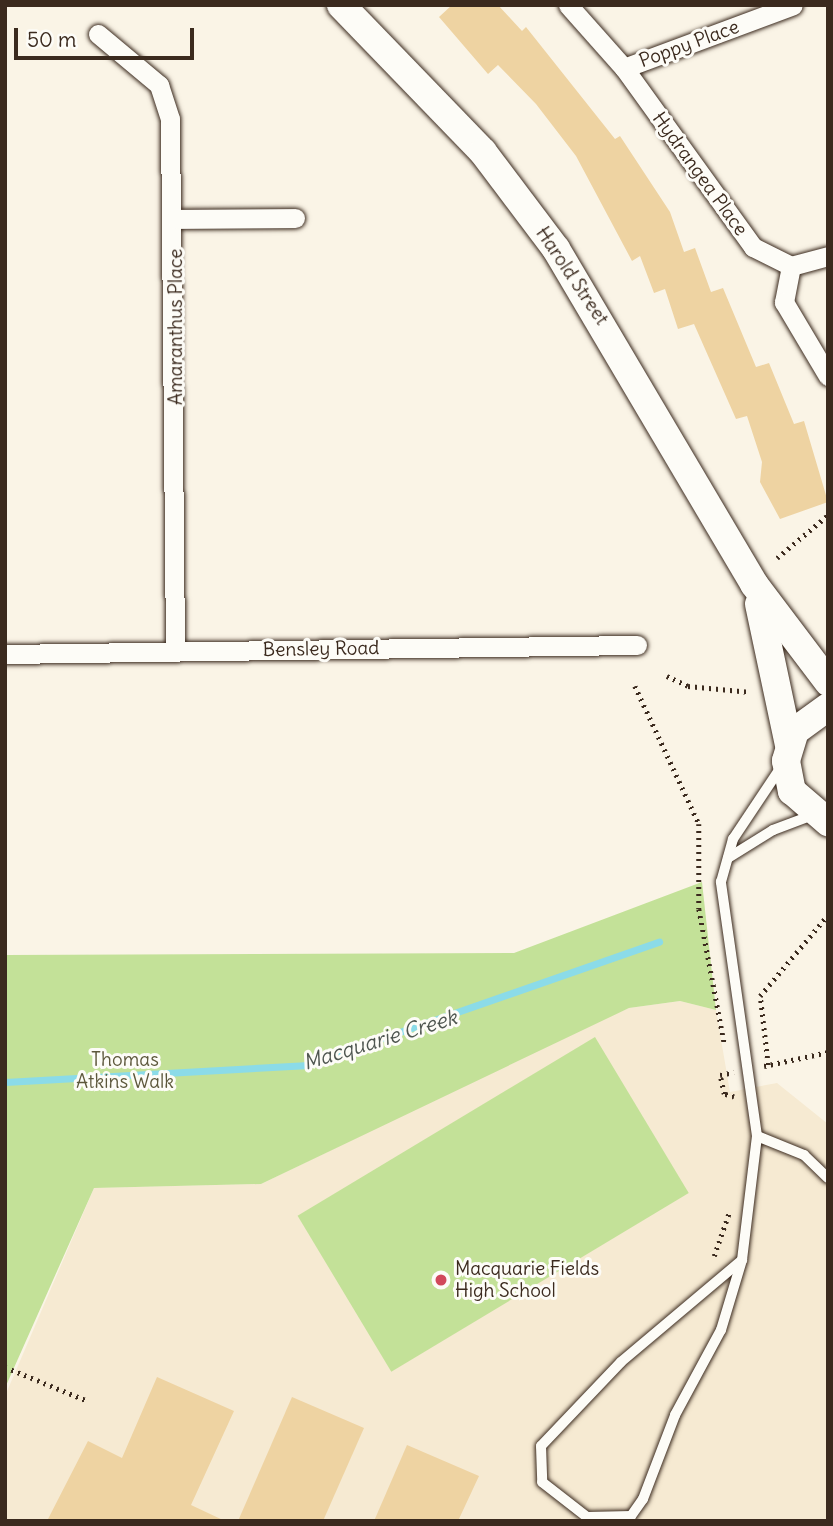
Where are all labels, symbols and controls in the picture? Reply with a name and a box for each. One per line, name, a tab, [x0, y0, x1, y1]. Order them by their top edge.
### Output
scale bar	[18, 14, 198, 58]
street label: Poppy Place	[636, 15, 742, 73]
text: 50 m	[27, 26, 76, 53]
street label: Hydrangea Place	[648, 108, 752, 240]
street label: Harold Street	[531, 223, 613, 329]
street label: Amaranthus Place	[165, 249, 187, 405]
street label: Bensley Road	[262, 637, 380, 661]
water label: Macquarie Creek	[300, 1005, 460, 1075]
park label: Thomas Atkins Walk	[76, 1049, 174, 1093]
place label: Macquarie Fields High School	[455, 1258, 599, 1302]
marker: Macquarie Fields High School	[433, 1272, 449, 1288]

